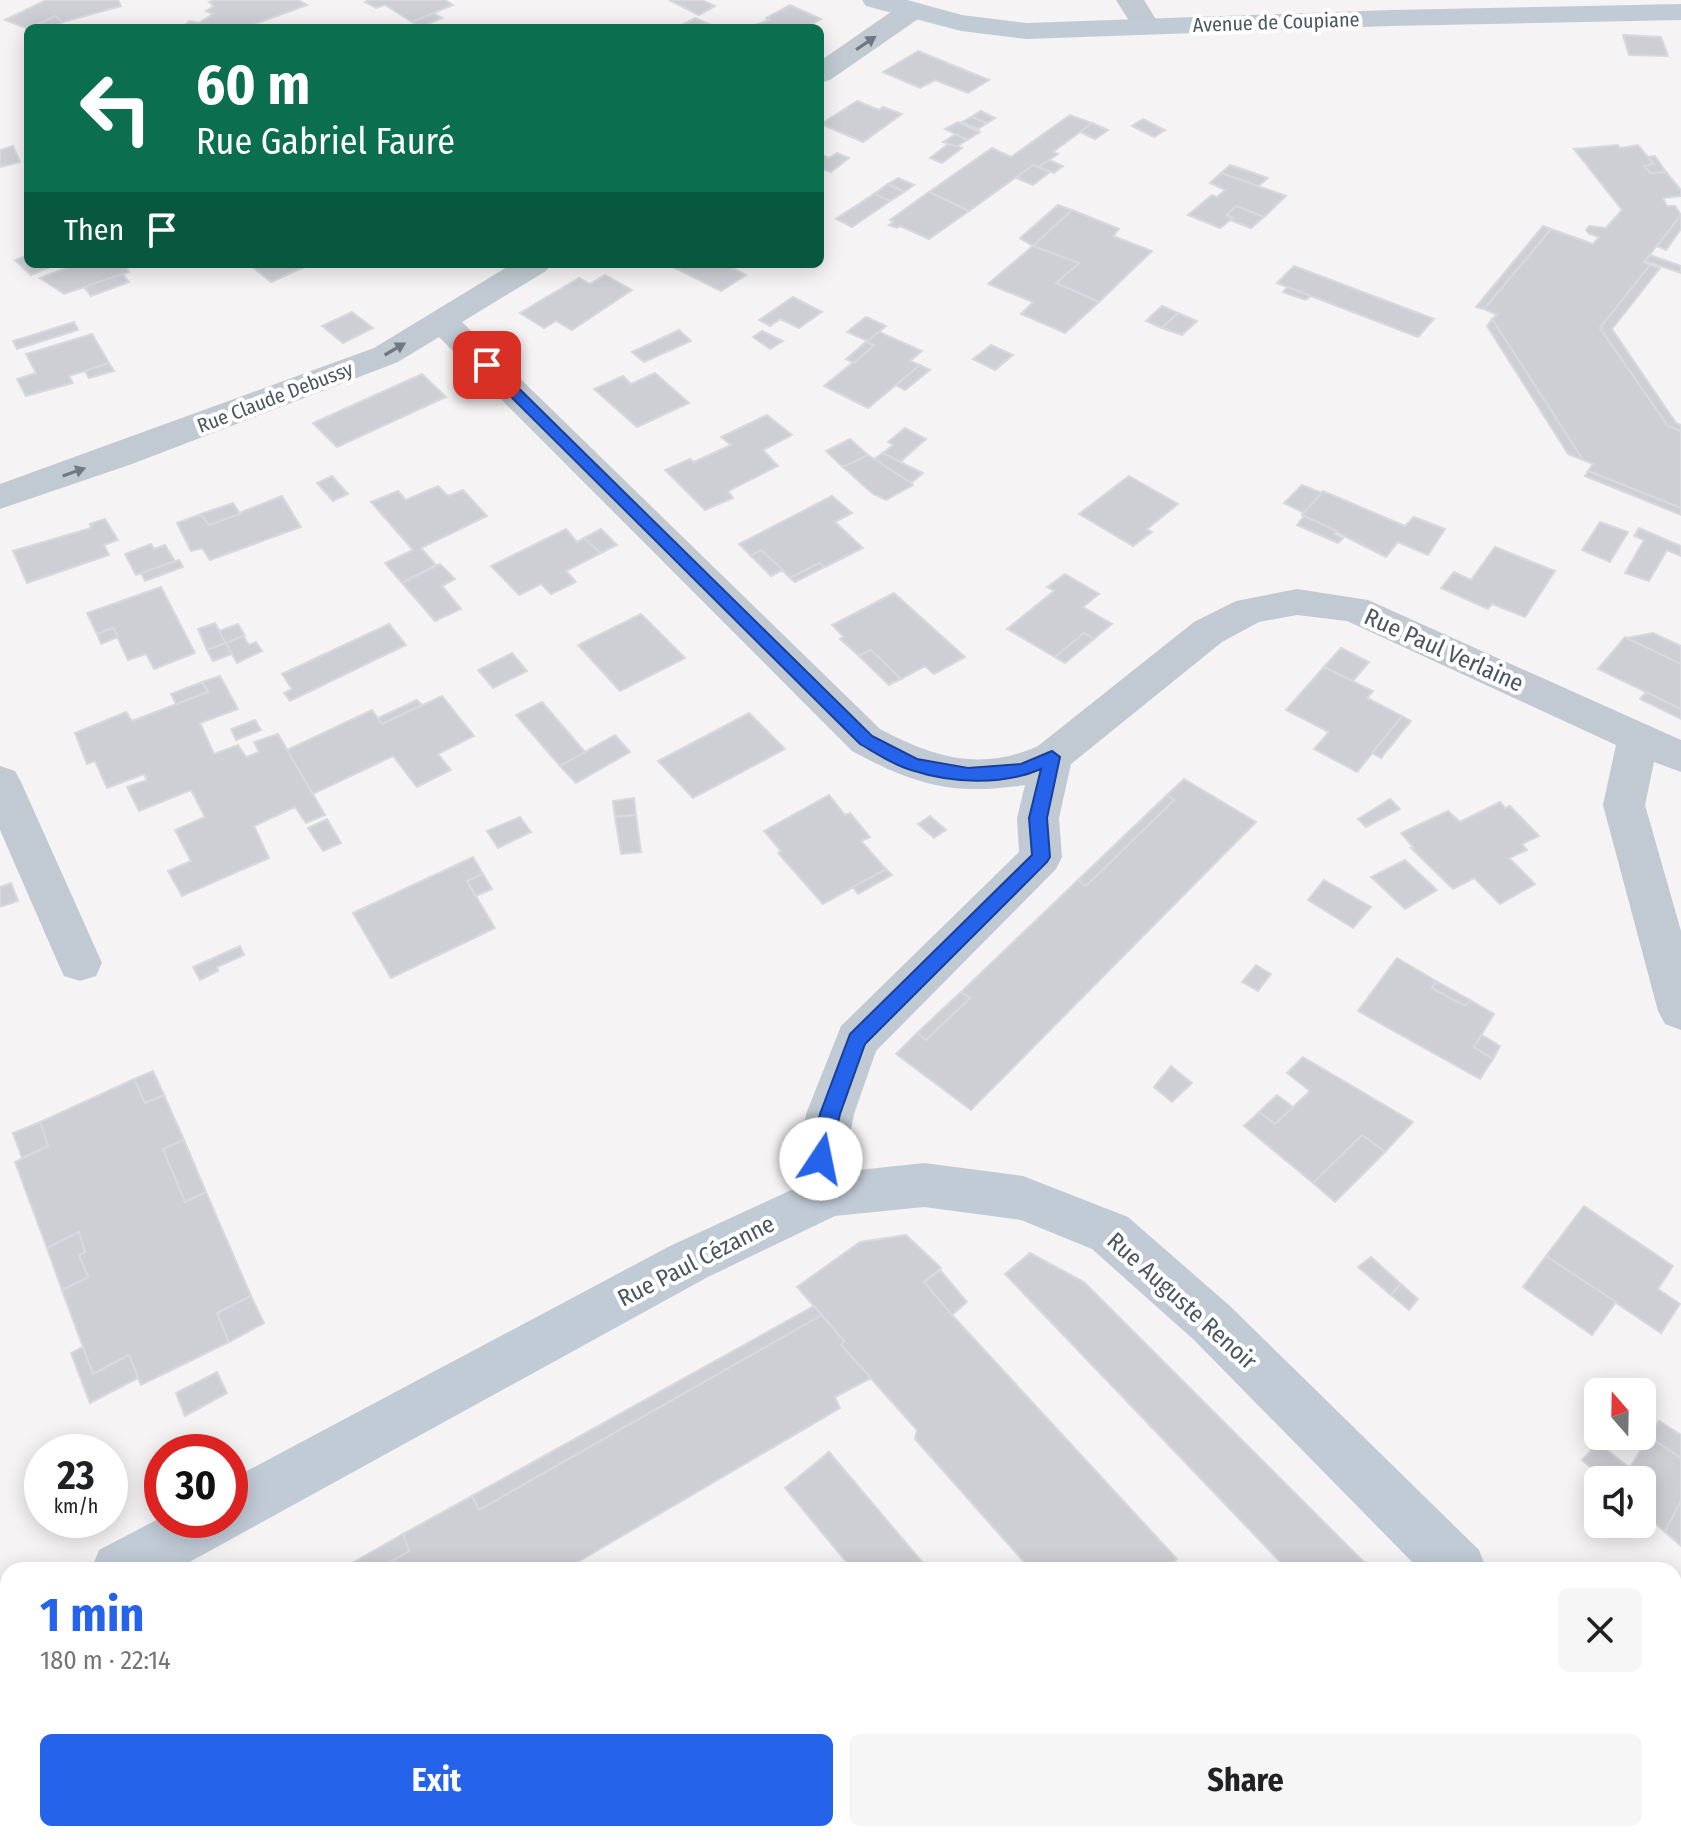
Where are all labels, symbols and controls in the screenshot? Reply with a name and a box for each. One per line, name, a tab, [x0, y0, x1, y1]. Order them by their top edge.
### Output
street label: Avenue de Coupiane	[1192, 7, 1360, 37]
one-way arrow	[855, 35, 876, 50]
text: 60 m	[196, 52, 310, 119]
icon: left	[64, 56, 168, 160]
text: Rue Gabriel Fauré	[196, 120, 455, 164]
icon: arrive	[140, 208, 184, 252]
text: Then	[64, 212, 124, 248]
pin	[453, 331, 521, 399]
one-way arrow	[384, 342, 406, 356]
icon: arrive	[465, 343, 509, 387]
street label: Rue Claude Debussy	[194, 356, 356, 438]
one-way arrow	[62, 465, 86, 477]
street label: Rue Paul Verlaine	[1360, 602, 1528, 698]
position arrow	[779, 1117, 863, 1201]
street label: Rue Paul Cézanne	[613, 1209, 779, 1313]
street label: Rue Auguste Renoir	[1102, 1227, 1263, 1376]
north arrow	[1584, 1378, 1656, 1450]
map controls	[1584, 1378, 1656, 1538]
speed limit sign: 30	[144, 1434, 248, 1538]
text: 23	[57, 1452, 95, 1500]
button: sound	[1584, 1466, 1656, 1538]
text: km/h	[54, 1494, 98, 1518]
text: 1 min	[40, 1586, 145, 1644]
button: close	[1558, 1588, 1642, 1672]
text: 180 m · 22:14	[40, 1645, 171, 1676]
button: Exit	[40, 1734, 833, 1826]
button: Share	[849, 1734, 1642, 1826]

